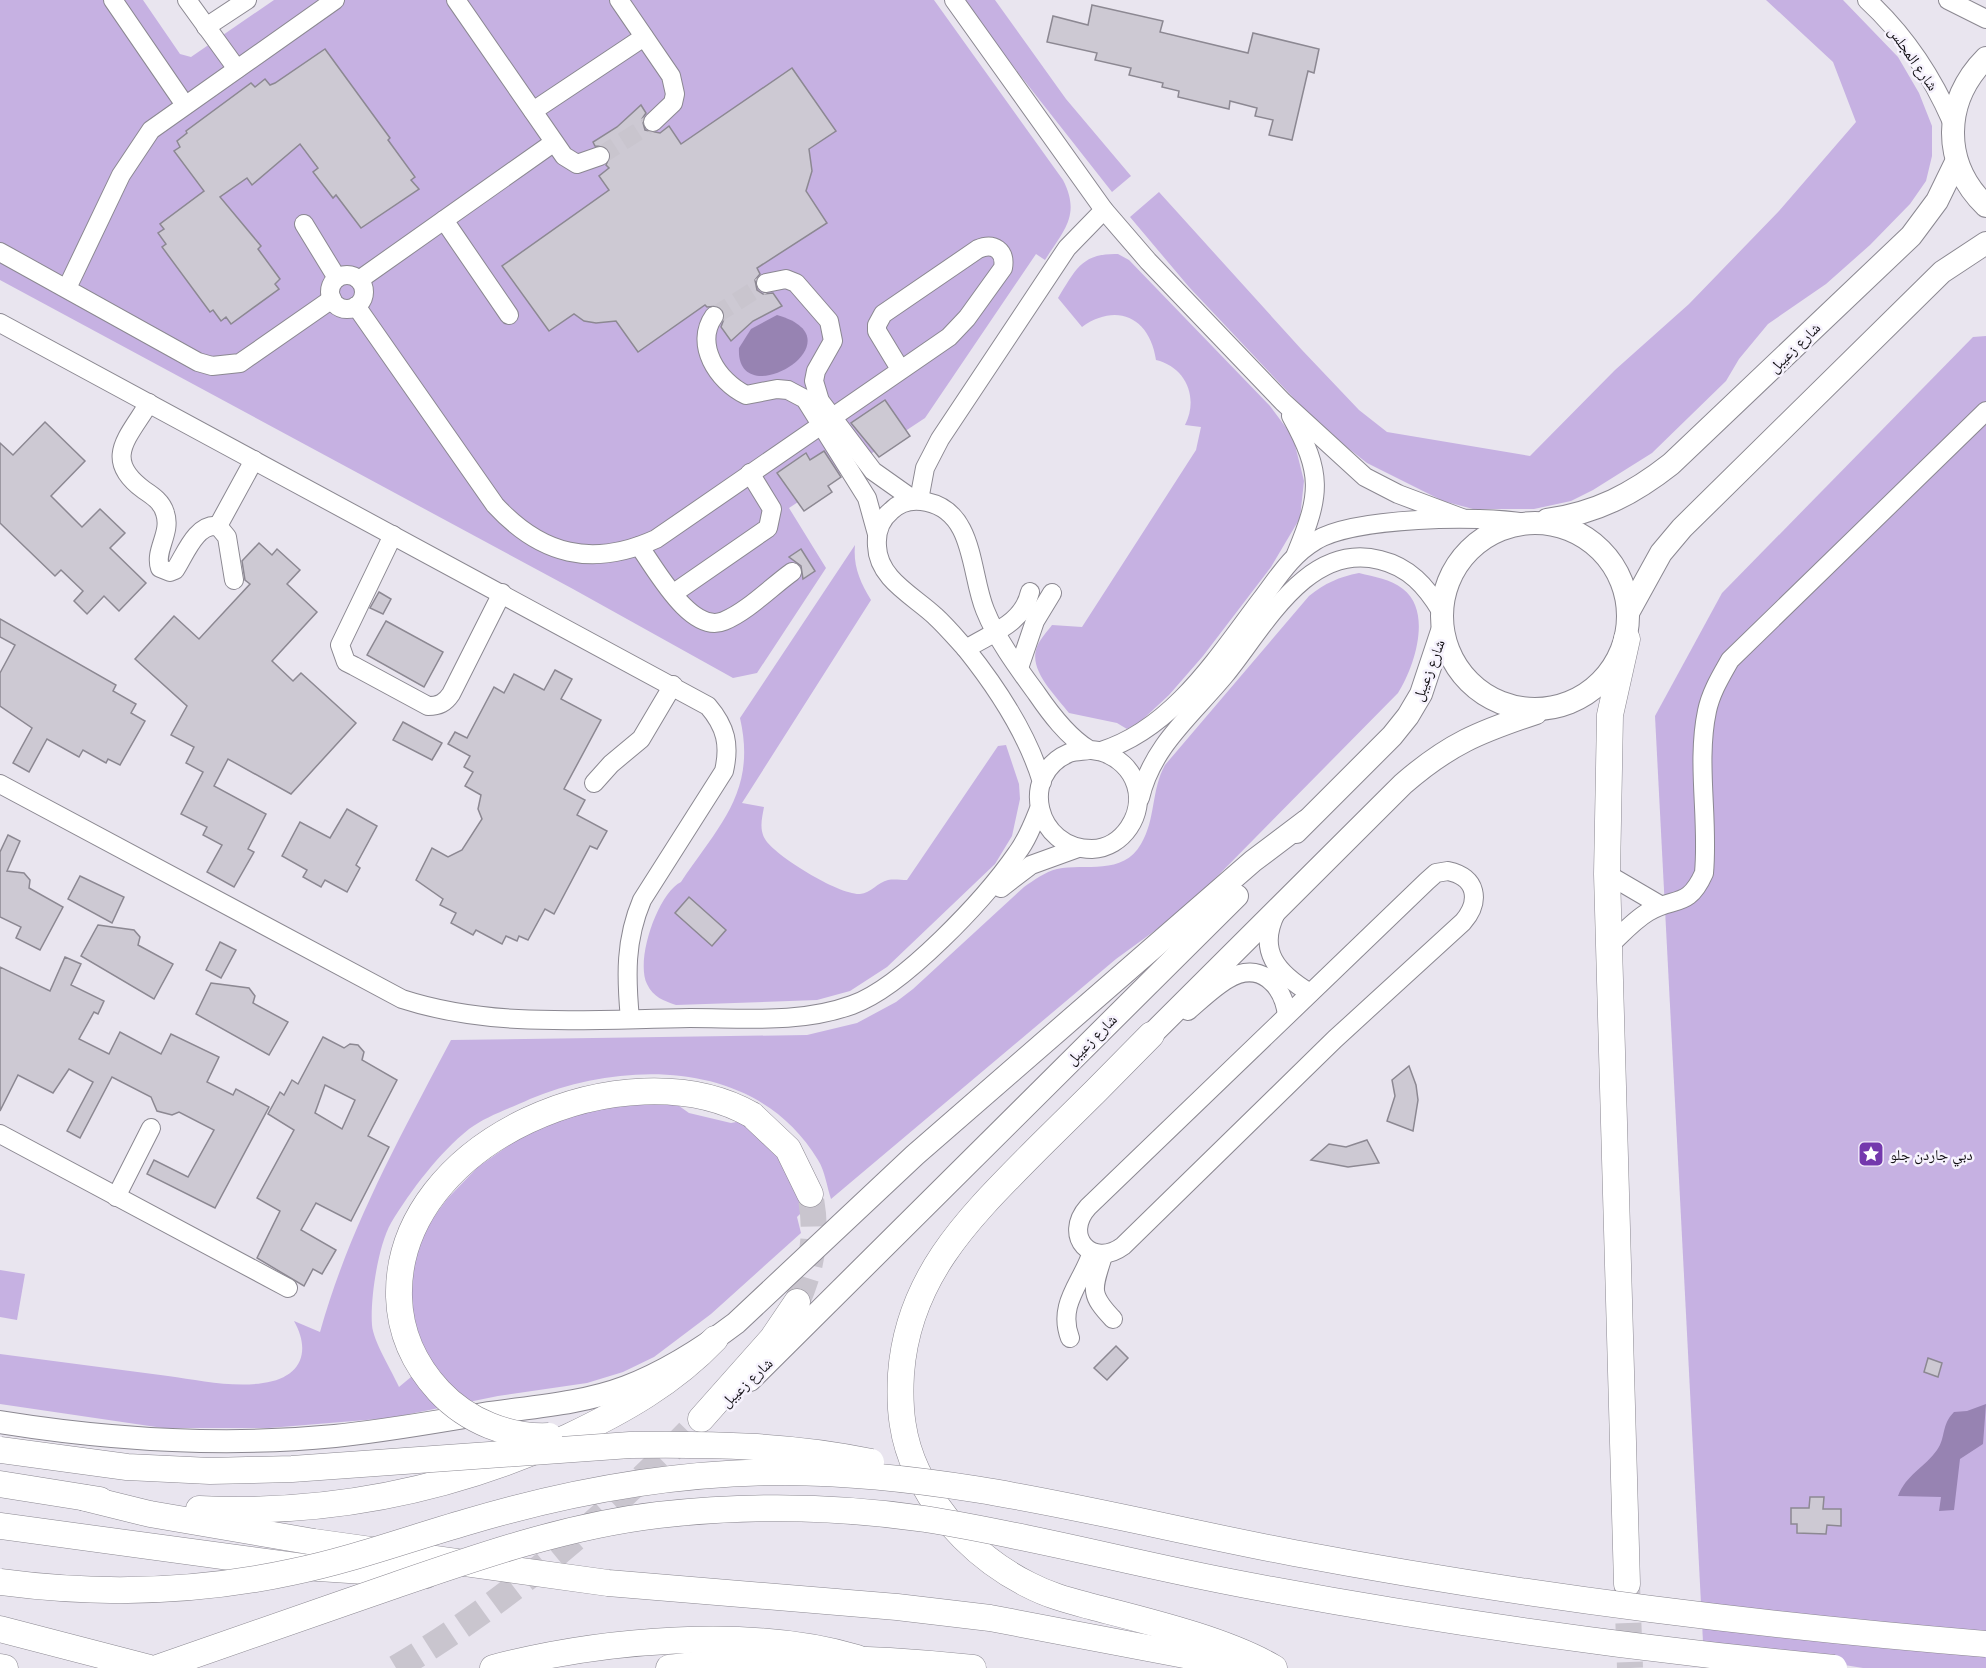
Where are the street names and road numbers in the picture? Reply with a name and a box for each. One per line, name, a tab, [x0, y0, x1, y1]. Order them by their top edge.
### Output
street label: شارع المجلس	[1884, 22, 1944, 95]
street label: شارع زعيبل	[1764, 317, 1825, 377]
street label: شارع زعيبل	[1407, 636, 1450, 704]
street label: شارع زعيبل	[1061, 1009, 1122, 1070]
street label: شارع زعيبل	[716, 1353, 777, 1412]

